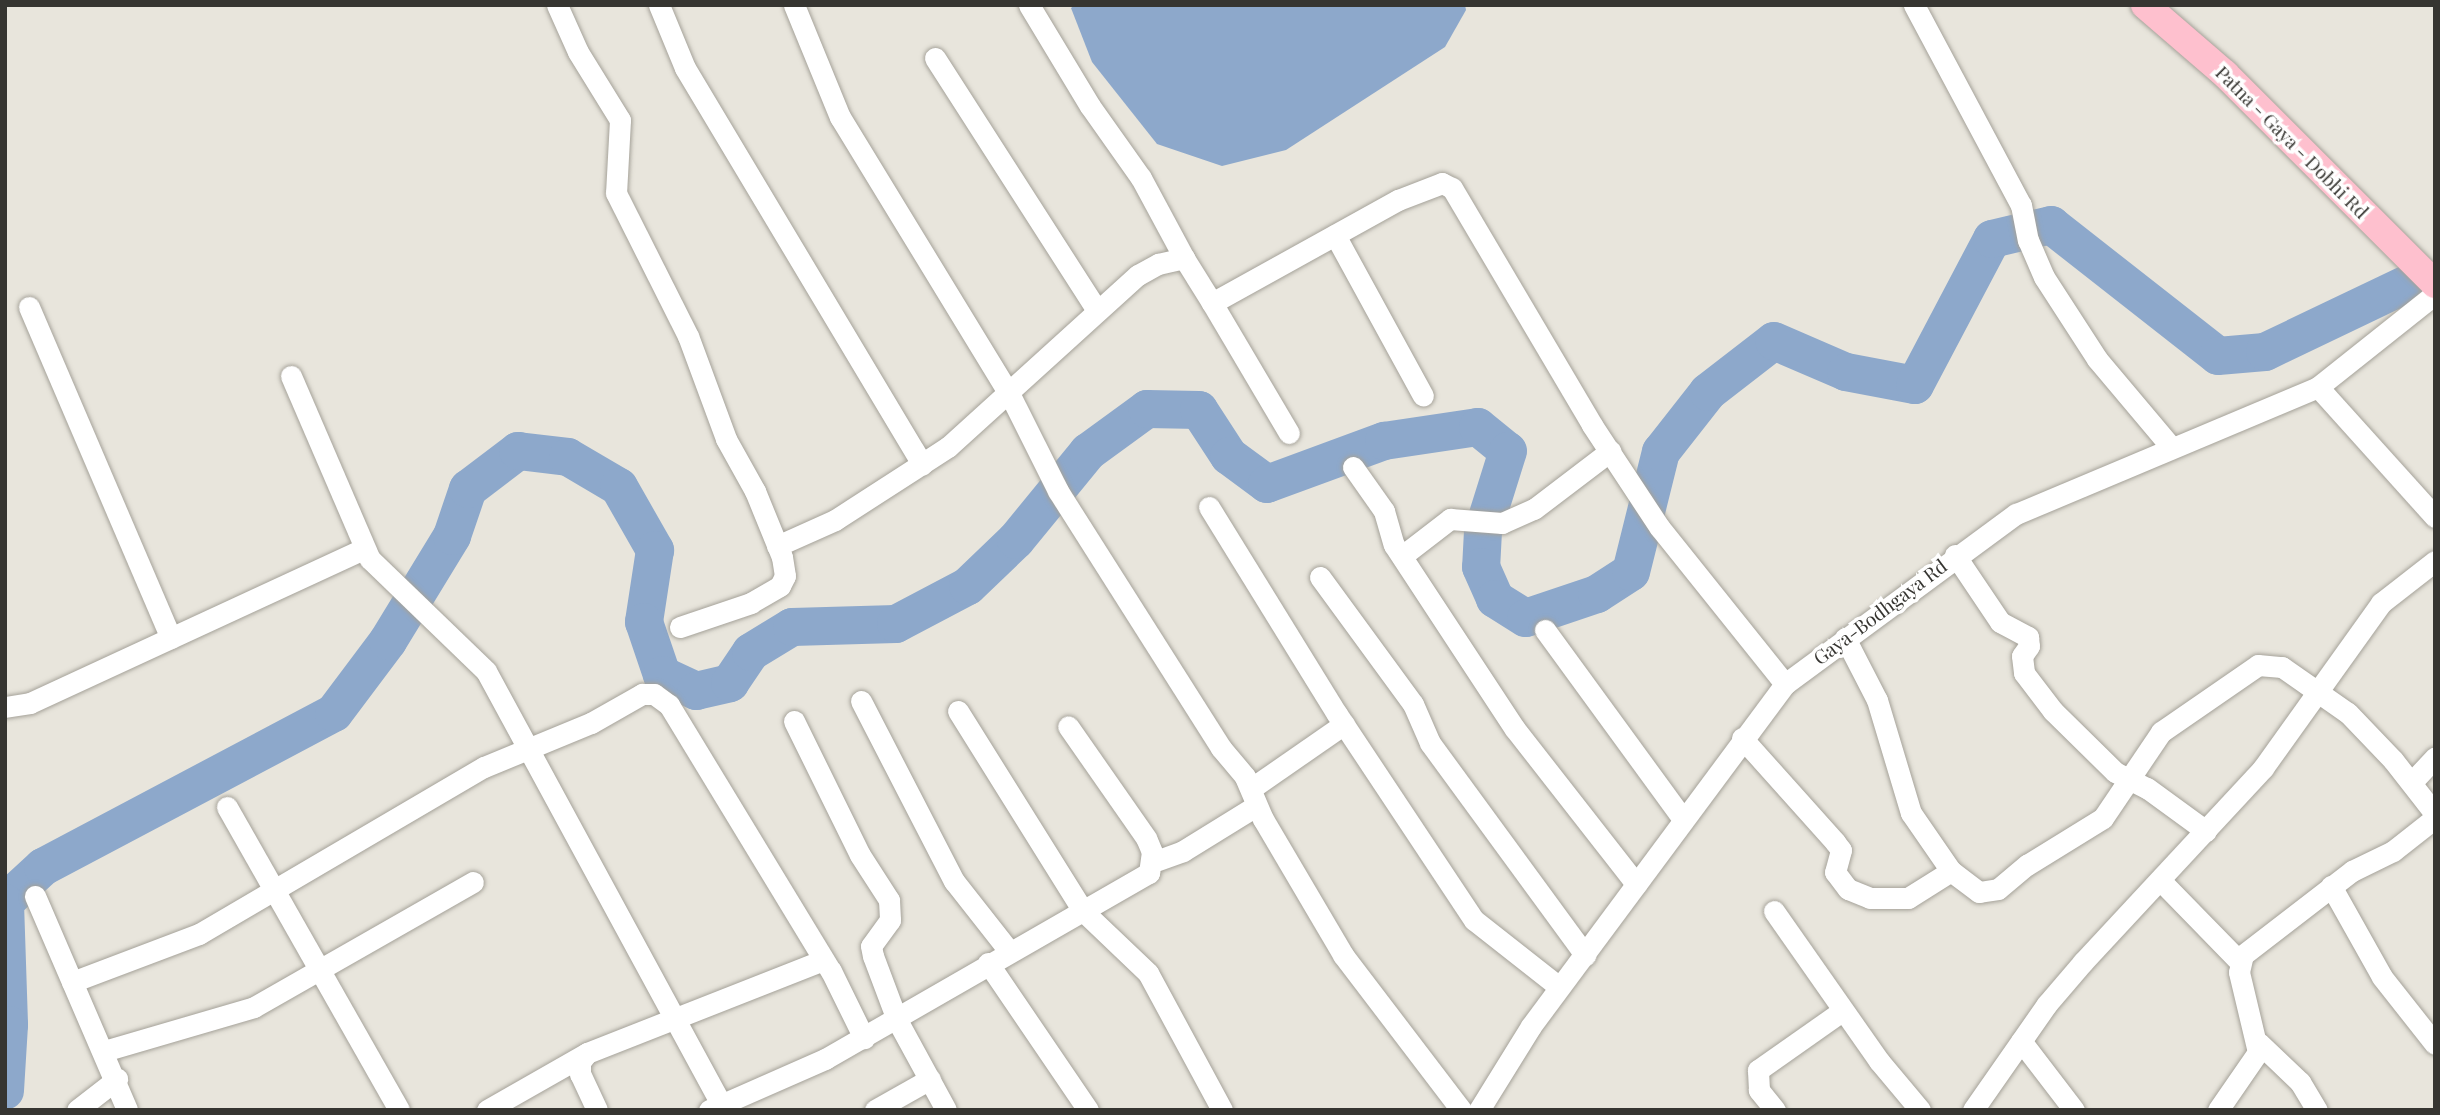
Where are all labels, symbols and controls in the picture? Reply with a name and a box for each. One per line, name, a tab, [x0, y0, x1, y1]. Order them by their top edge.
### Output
street label: Patna - Gaya - Dobhi Rd	[2211, 61, 2373, 223]
street label: Gaya-Bodhgaya Rd	[1809, 554, 1951, 670]

